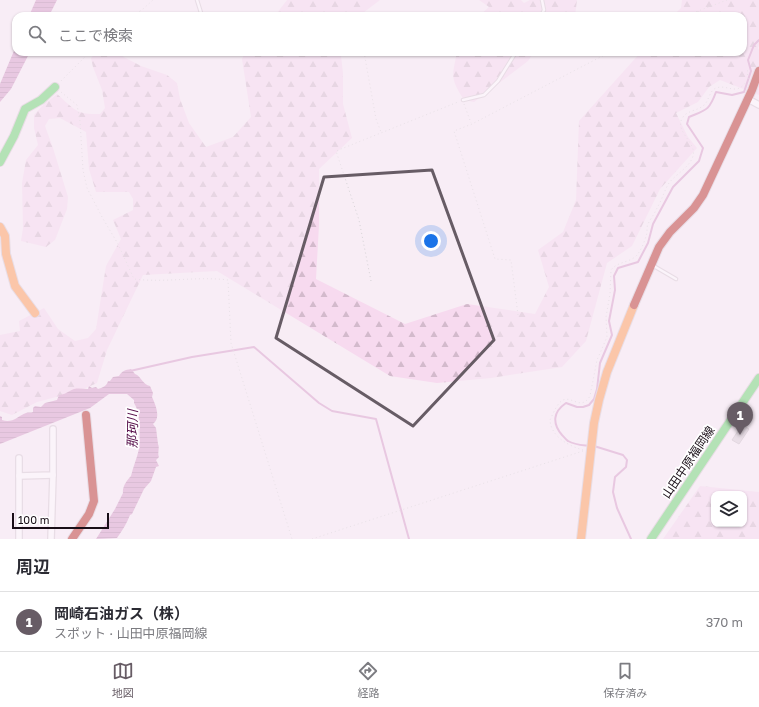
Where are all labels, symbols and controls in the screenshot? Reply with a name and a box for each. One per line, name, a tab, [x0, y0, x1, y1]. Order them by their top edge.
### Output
search box	[12, 12, 747, 56]
icon: search	[26, 23, 48, 45]
text: ここで検索	[58, 26, 133, 44]
your location	[421, 231, 441, 251]
pin: 1	[727, 402, 753, 435]
water label: 那珂川	[124, 407, 140, 449]
street label: 山田中原福岡線	[658, 423, 718, 501]
map controls	[711, 491, 747, 527]
button: layers	[711, 491, 747, 527]
scale bar	[12, 511, 109, 530]
text: 100 m	[18, 513, 49, 526]
text: 周辺	[16, 556, 50, 577]
text: 岡崎石油ガス（株）	[54, 604, 189, 622]
text: 1	[26, 614, 32, 630]
text: 370 m	[706, 614, 743, 630]
text: スポット · 山田中原福岡線	[54, 625, 207, 641]
tab: 地図	[112, 660, 134, 700]
tab: 経路	[357, 660, 379, 700]
tab: 保存済み	[603, 660, 647, 700]

